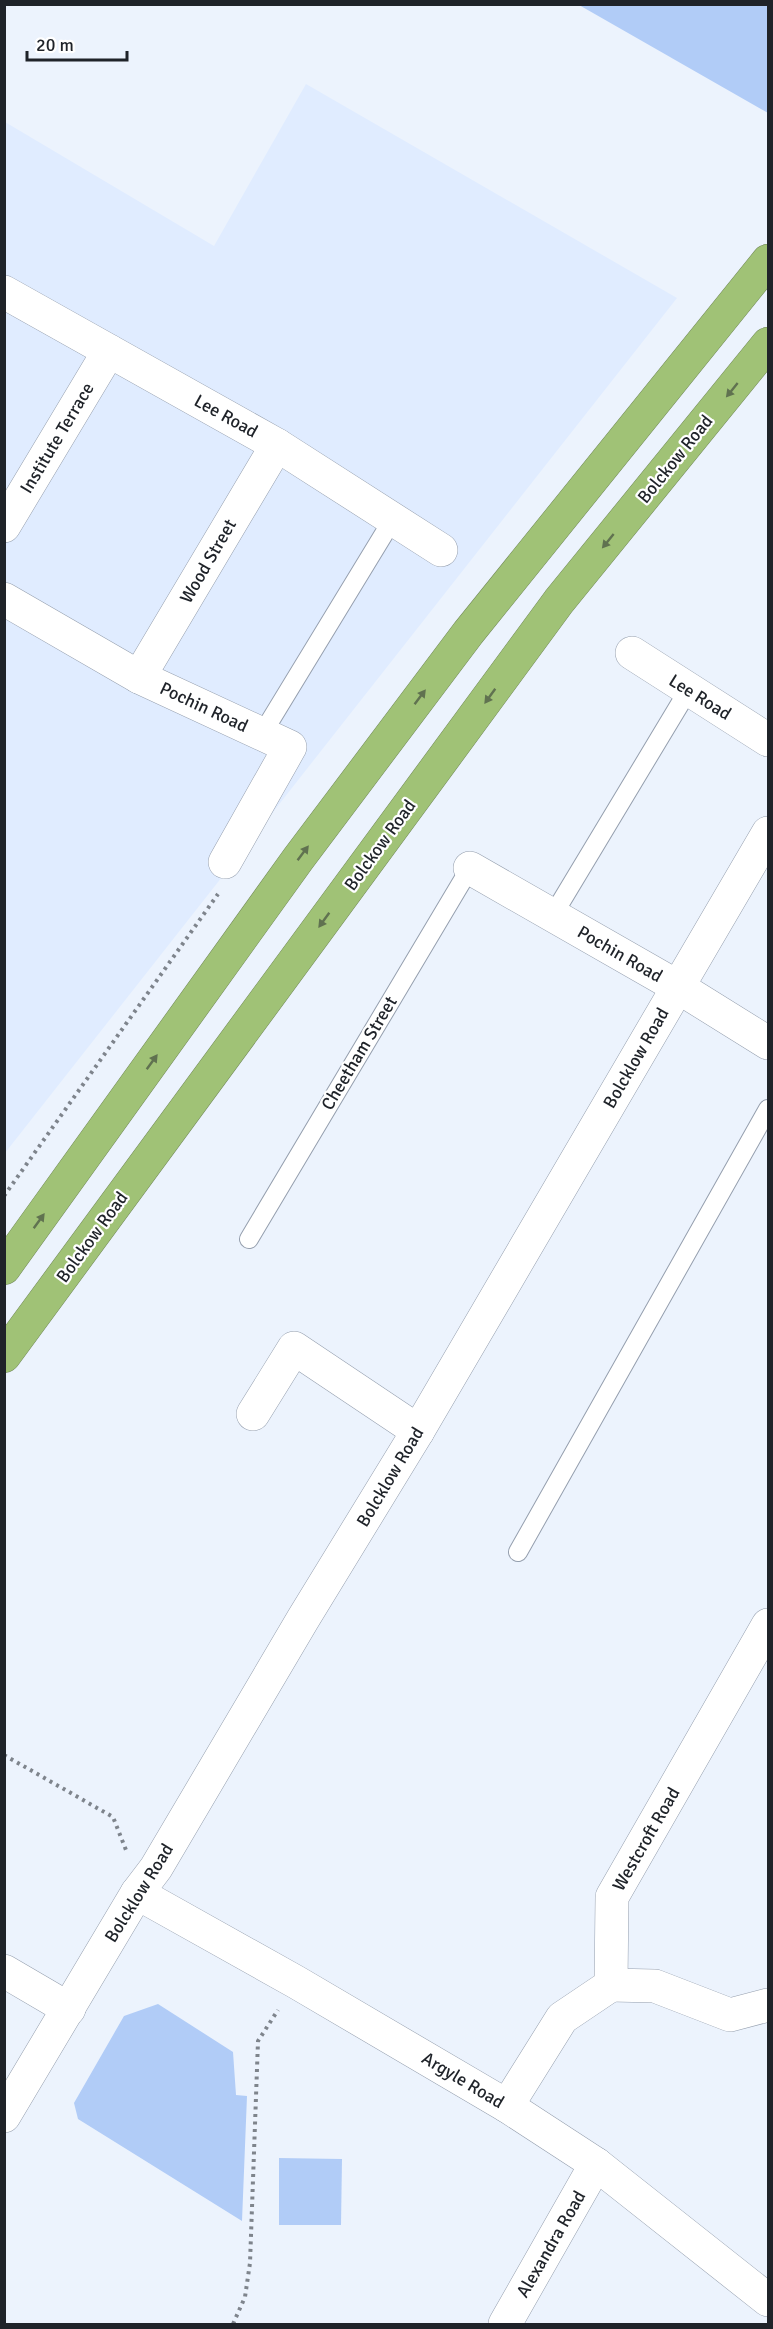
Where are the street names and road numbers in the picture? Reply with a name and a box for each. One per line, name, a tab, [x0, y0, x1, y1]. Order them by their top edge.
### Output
street label: Institute Terrace	[15, 379, 99, 497]
street label: Lee Road	[190, 390, 262, 442]
street label: Bolckow Road	[633, 410, 717, 508]
street label: Wood Street	[175, 515, 241, 607]
street label: Lee Road	[665, 669, 735, 725]
street label: Pochin Road	[156, 677, 252, 737]
street label: Bolckow Road	[340, 795, 420, 895]
street label: Pochin Road	[574, 921, 666, 987]
street label: Cheetham Street	[316, 992, 402, 1114]
street label: Bolcklow Road	[598, 1004, 674, 1112]
street label: Bolckow Road	[52, 1187, 132, 1287]
street label: Bolcklow Road	[352, 1423, 428, 1531]
street label: Westcroft Road	[608, 1783, 684, 1895]
street label: Bolcklow Road	[100, 1840, 178, 1946]
street label: Argyle Road	[418, 2047, 508, 2113]
street label: Alexandra Road	[512, 2187, 590, 2301]

